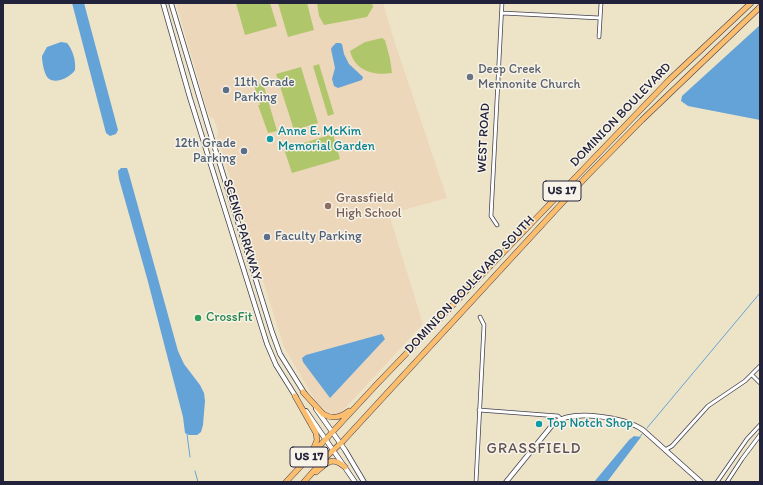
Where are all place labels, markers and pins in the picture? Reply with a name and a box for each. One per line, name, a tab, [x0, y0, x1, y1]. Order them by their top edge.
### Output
place label: Deep Creek Mennonite Church	[478, 62, 581, 93]
marker: Deep Creek Mennonite Church	[465, 72, 475, 82]
place label: 11th Grade Parking	[234, 75, 295, 106]
marker: 11th Grade Parking	[221, 85, 231, 95]
place label: Anne E. McKim Memorial Garden	[278, 124, 375, 155]
marker: Anne E. McKim Memorial Garden	[265, 134, 275, 144]
place label: 12th Grade Parking	[175, 136, 236, 167]
marker: 12th Grade Parking	[239, 146, 249, 156]
place label: Grassfield High School	[336, 191, 402, 222]
marker: Grassfield High School	[323, 201, 333, 211]
place label: Faculty Parking	[275, 229, 362, 245]
marker: Faculty Parking	[262, 232, 272, 242]
place label: CrossFit	[206, 310, 253, 326]
marker: CrossFit	[193, 313, 203, 323]
place label: Top Notch Shop	[547, 416, 633, 432]
marker: Top Notch Shop	[534, 419, 544, 429]

